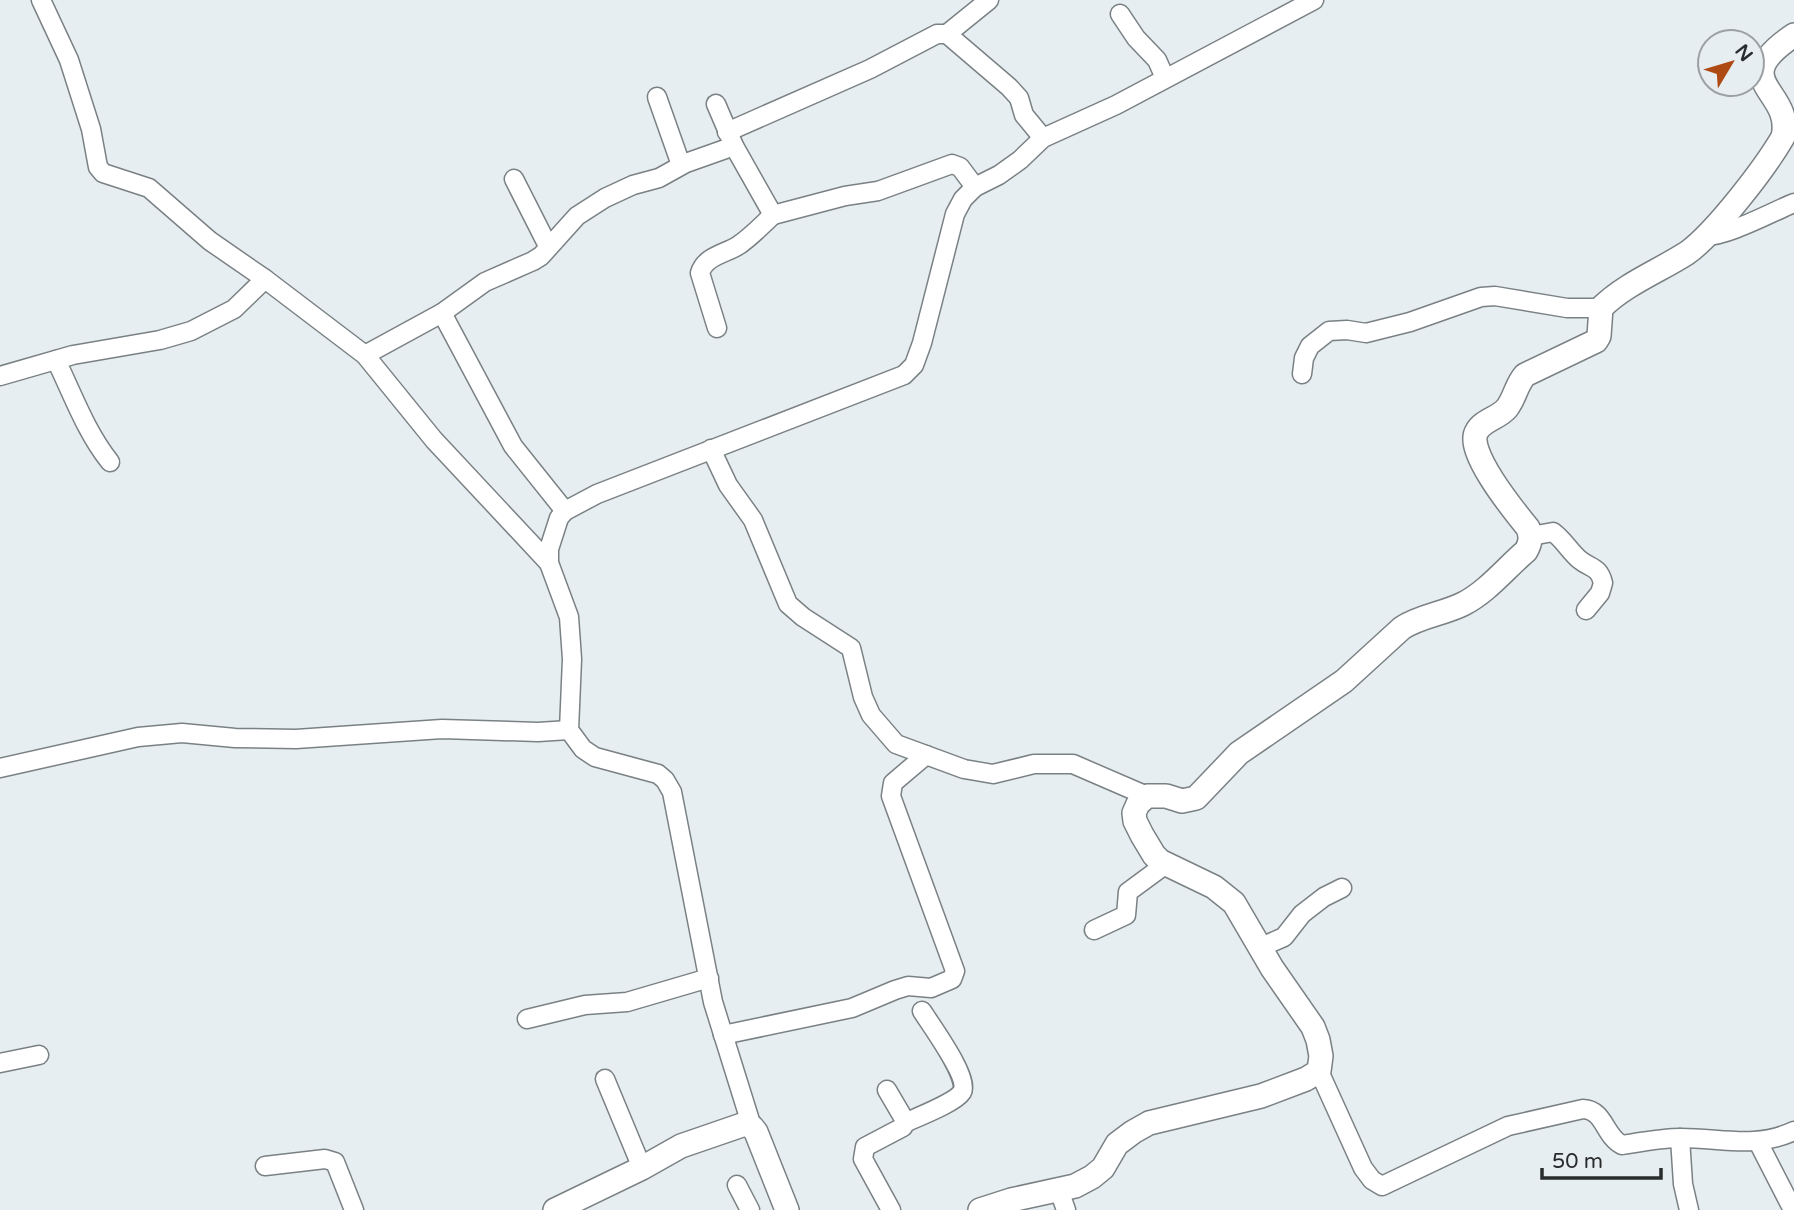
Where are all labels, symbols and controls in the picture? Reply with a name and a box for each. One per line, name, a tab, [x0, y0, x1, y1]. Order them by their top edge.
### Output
north arrow	[1696, 28, 1766, 98]
text: N	[1730, 40, 1757, 66]
scale bar	[1542, 1136, 1661, 1180]
text: 50 m	[1552, 1149, 1603, 1174]

